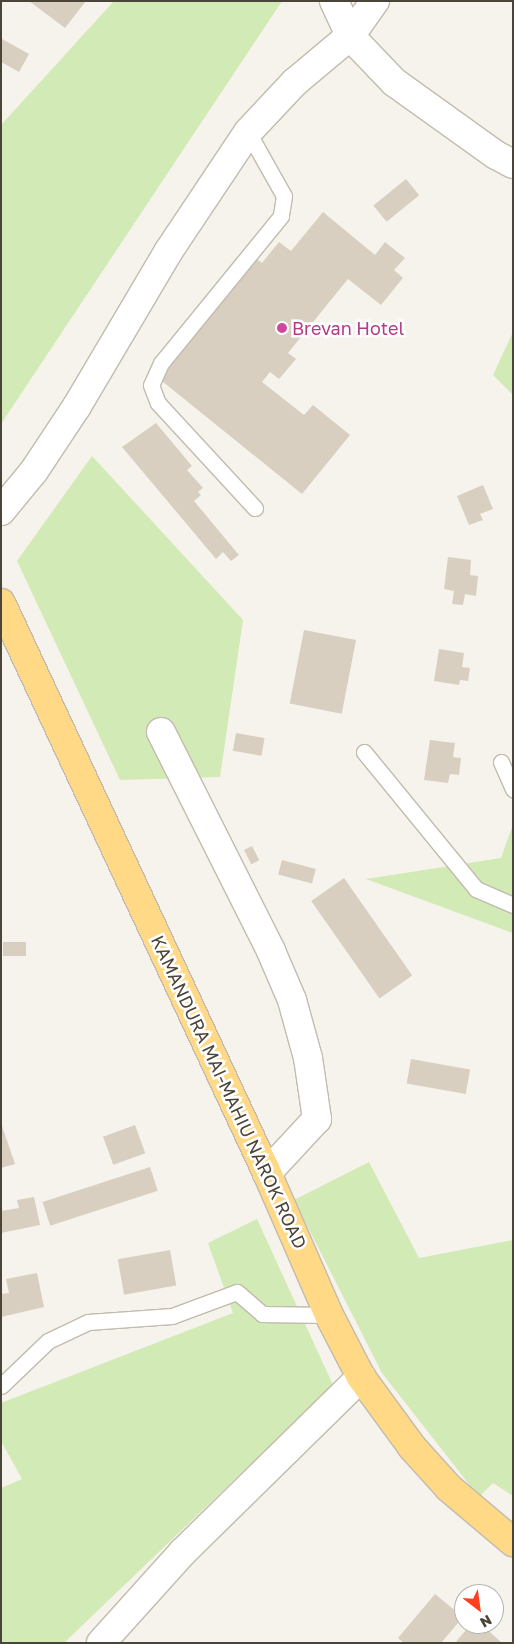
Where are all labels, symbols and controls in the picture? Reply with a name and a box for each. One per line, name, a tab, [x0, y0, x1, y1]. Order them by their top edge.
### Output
place label: Brevan Hotel	[292, 317, 404, 339]
marker: Brevan Hotel	[276, 322, 288, 334]
street label: KAMANDURA MAI-MAHIU NAROK ROAD	[147, 932, 311, 1252]
north arrow	[454, 1584, 504, 1634]
text: N	[477, 1612, 495, 1632]

